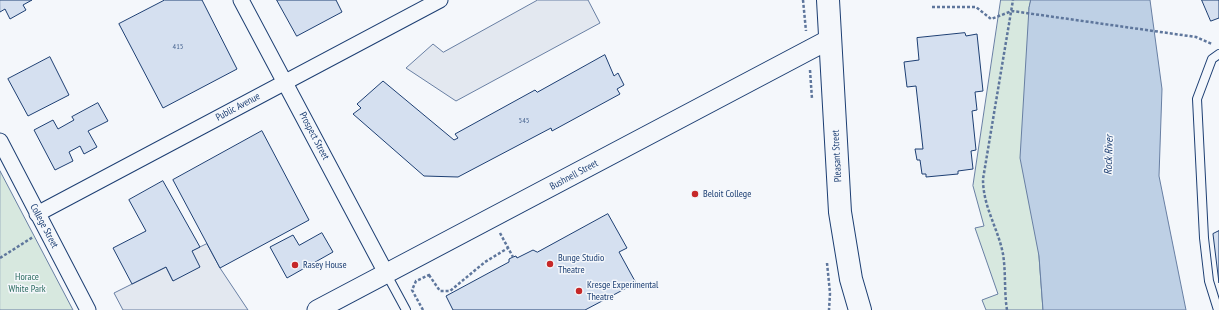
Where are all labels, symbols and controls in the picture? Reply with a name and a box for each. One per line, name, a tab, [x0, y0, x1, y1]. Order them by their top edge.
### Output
house number: 415	[173, 42, 183, 52]
street label: Public Avenue	[214, 90, 262, 124]
street label: Prospect Street	[296, 110, 332, 162]
house number: 545	[519, 116, 529, 126]
street label: Pleasant Street	[830, 130, 844, 182]
water label: Rock River	[1102, 135, 1116, 175]
street label: Bushnell Street	[548, 157, 600, 193]
place label: Beloit College	[703, 188, 751, 200]
marker: Beloit College	[690, 189, 700, 199]
street label: College Street	[27, 202, 61, 250]
place label: Bunge Studio Theatre	[558, 252, 604, 276]
place label: Rasey House	[303, 259, 347, 271]
marker: Bunge Studio Theatre	[545, 259, 555, 269]
marker: Rasey House	[290, 260, 300, 270]
park label: Horace White Park	[8, 271, 46, 294]
place label: Kresge Experimental Theatre	[587, 279, 658, 302]
marker: Kresge Experimental Theatre	[574, 286, 584, 296]

